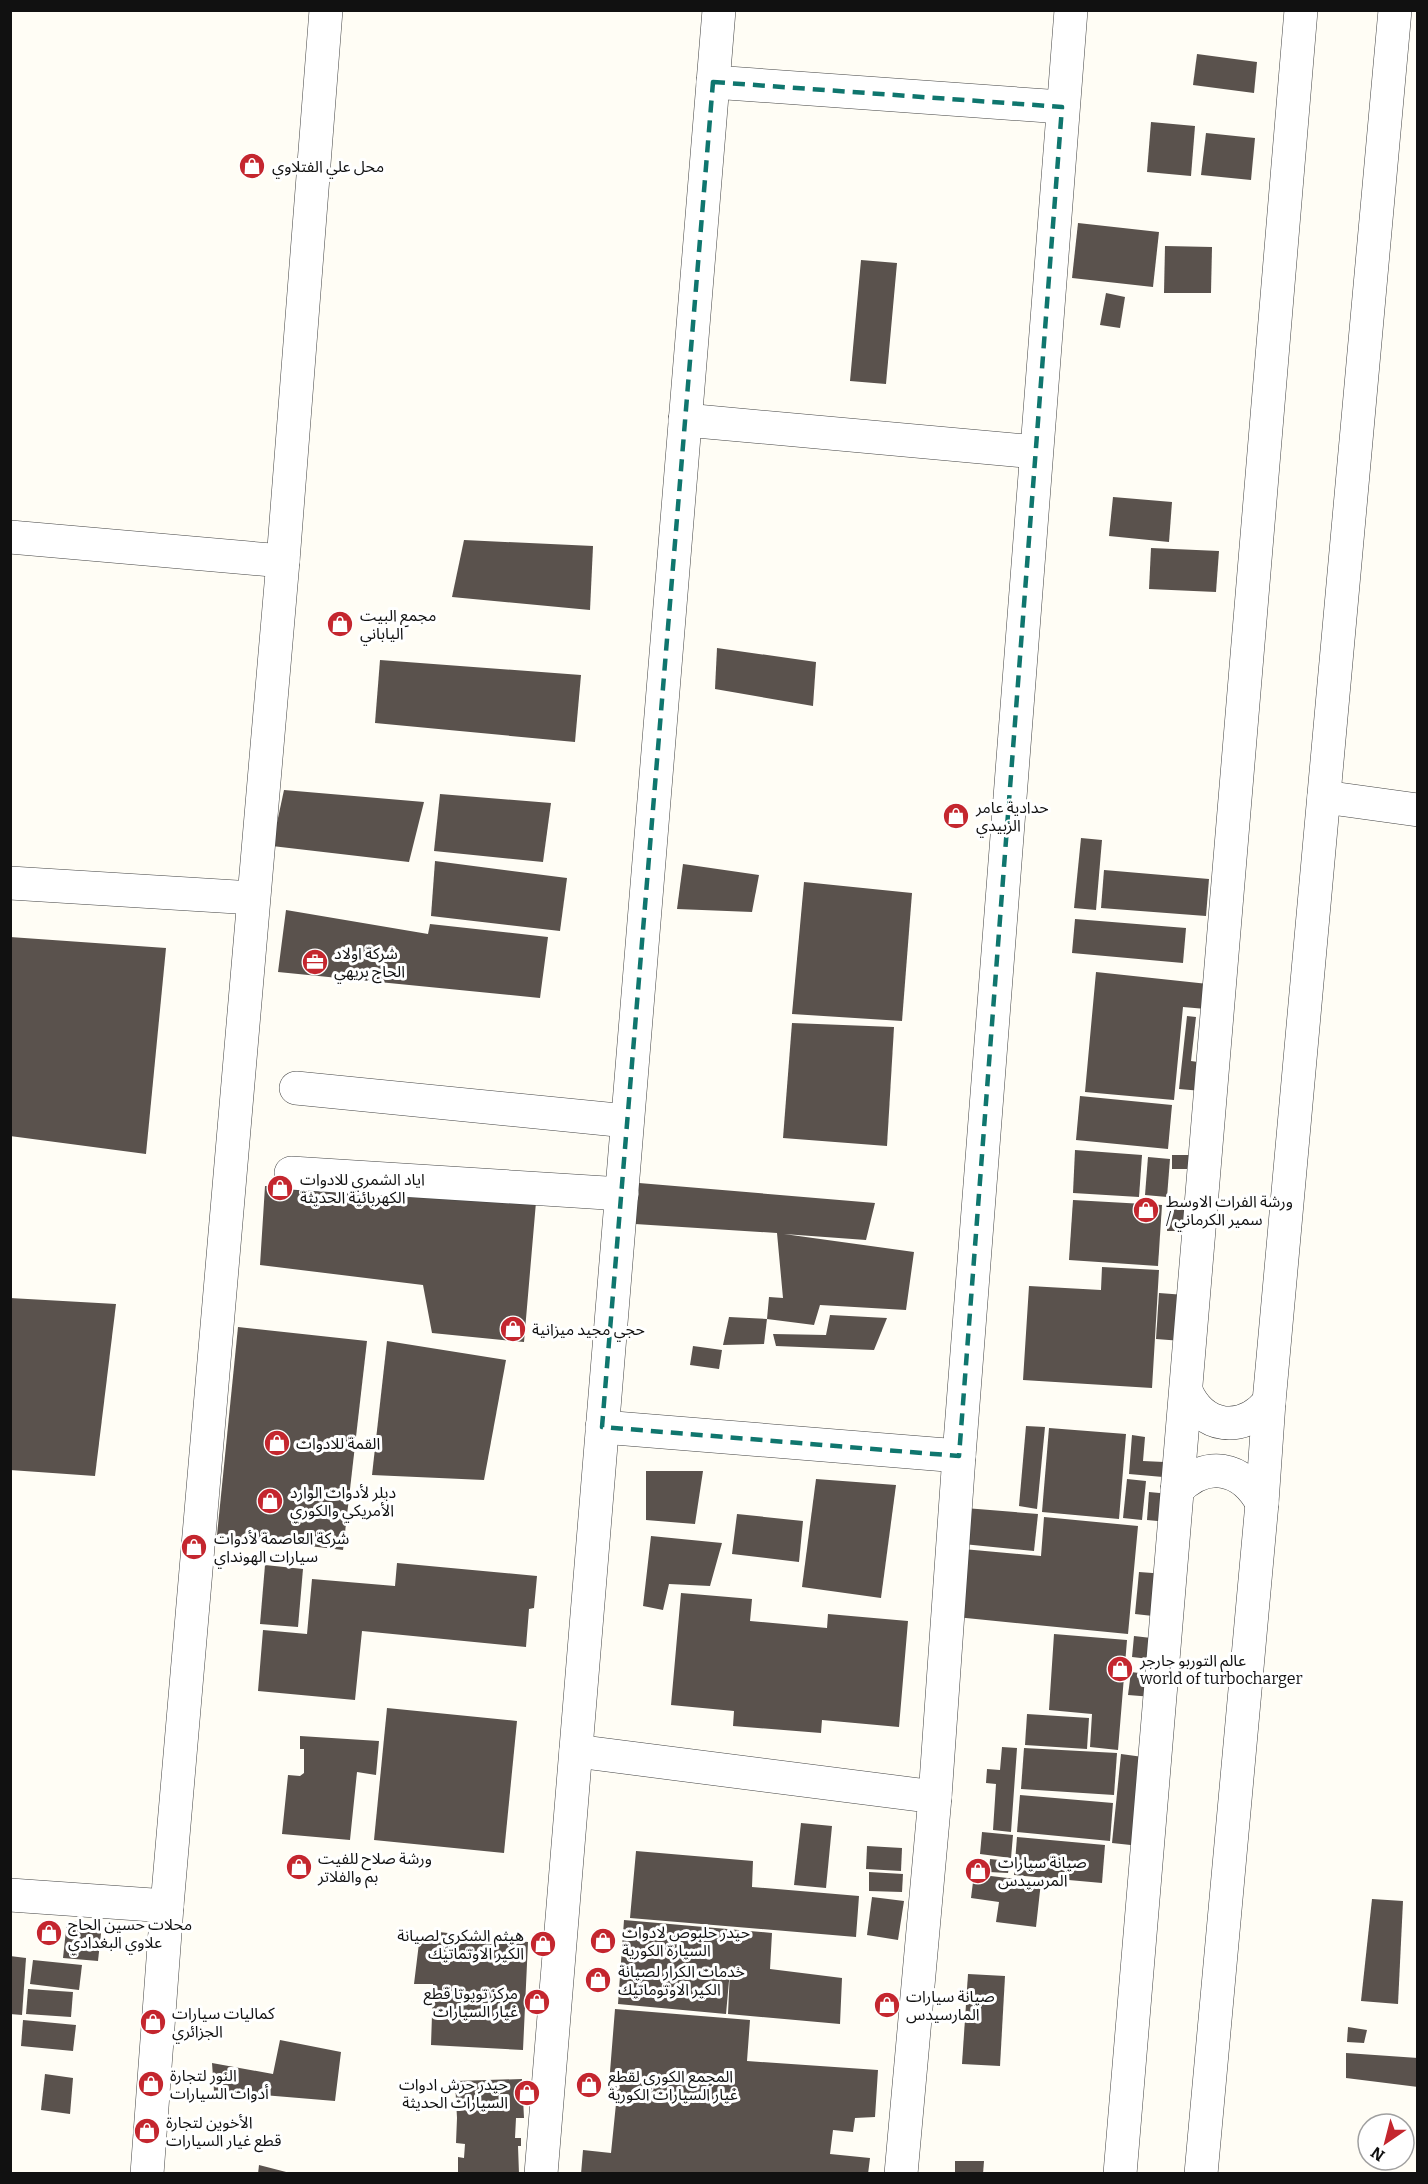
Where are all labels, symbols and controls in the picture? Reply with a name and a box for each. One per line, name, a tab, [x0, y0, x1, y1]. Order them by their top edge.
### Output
shop icon: محل علي الفتلاوي	[237, 151, 267, 181]
place label: محل علي الفتلاوي	[272, 157, 384, 179]
place label: مجمع البيت الياباني	[360, 606, 436, 646]
shop icon: مجمع البيت الياباني	[325, 609, 355, 639]
place label: حدادية عامر الزبيدي	[975, 798, 1049, 838]
shop icon: حدادية عامر الزبيدي	[941, 801, 971, 831]
place label: شركة اولاد الحاج بريهي	[334, 944, 405, 984]
office icon: شركة اولاد الحاج بريهي	[300, 947, 330, 977]
place label: اياد الشمري للادوات الكهربائية الحديثة	[300, 1170, 425, 1207]
shop icon: اياد الشمري للادوات الكهربائية الحديثة	[265, 1173, 295, 1203]
place label: ورشة الفرات الاوسط / سمير الكرماني	[1166, 1192, 1293, 1232]
shop icon: ورشة الفرات الاوسط / سمير الكرماني	[1131, 1195, 1161, 1225]
shop icon: حجي مجيد ميزانية	[498, 1314, 528, 1344]
place label: حجي مجيد ميزانية	[532, 1320, 645, 1342]
shop icon: القمة للادوات	[262, 1428, 292, 1458]
place label: القمة للادوات	[296, 1434, 380, 1453]
place label: ديلر لأدوات الوارد الأمريكي والكوري	[290, 1483, 396, 1523]
shop icon: ديلر لأدوات الوارد الأمريكي والكوري	[255, 1486, 285, 1516]
place label: شركة العاصمة لأدوات سيارات الهونداي	[214, 1529, 349, 1569]
shop icon: شركة العاصمة لأدوات سيارات الهونداي	[179, 1532, 209, 1562]
place label: عالم التوربو جارجر world of turbocharger	[1139, 1651, 1303, 1688]
shop icon: عالم التوربو جارجر world of turbocharger	[1105, 1654, 1135, 1684]
place label: ورشة صلاح للفيت بم والفلاتر	[317, 1849, 432, 1889]
shop icon: ورشة صلاح للفيت بم والفلاتر	[284, 1852, 314, 1882]
place label: صيانة سيارات المرسيدس	[998, 1853, 1087, 1890]
shop icon: صيانة سيارات المرسيدس	[963, 1856, 993, 1886]
place label: محلات حسين الحاج علاوي البغدادي	[68, 1915, 192, 1955]
shop icon: محلات حسين الحاج علاوي البغدادي	[34, 1918, 64, 1948]
place label: حيدر حلبوص لادوات السيارة الكورية	[622, 1923, 750, 1960]
place label: هيثم الشكري لصيانة الكير الاوتماتيك	[397, 1926, 524, 1963]
shop icon: حيدر حلبوص لادوات السيارة الكورية	[588, 1926, 618, 1956]
shop icon: هيثم الشكري لصيانة الكير الاوتماتيك	[528, 1929, 558, 1959]
place label: خدمات الكرار لصيانة الكير الاوتوماتيك	[618, 1962, 745, 1999]
shop icon: خدمات الكرار لصيانة الكير الاوتوماتيك	[583, 1965, 613, 1995]
place label: مركز تويوتا قطع غيار السيارات	[423, 1984, 518, 2021]
shop icon: مركز تويوتا قطع غيار السيارات	[522, 1987, 552, 2017]
place label: صيانة سيارات المارسيدس	[906, 1987, 995, 2024]
shop icon: صيانة سيارات المارسيدس	[872, 1990, 902, 2020]
place label: كماليات سيارات الجزائري	[172, 2004, 275, 2044]
shop icon: كماليات سيارات الجزائري	[138, 2007, 168, 2037]
place label: النور لتجارة أدوات السيارات	[170, 2066, 269, 2103]
place label: المجمع الكوري لقطع غيار السيارات الكورية	[608, 2067, 738, 2104]
shop icon: النور لتجارة أدوات السيارات	[136, 2069, 166, 2099]
shop icon: المجمع الكوري لقطع غيار السيارات الكورية	[574, 2070, 604, 2100]
place label: حيدر حرش ادوات السيارات الحديثة	[399, 2075, 508, 2112]
shop icon: حيدر حرش ادوات السيارات الحديثة	[512, 2078, 542, 2108]
north arrow	[1356, 2112, 1416, 2172]
place label: الأخوين لتجارة قطع غيار السيارات	[166, 2113, 281, 2153]
shop icon: الأخوين لتجارة قطع غيار السيارات	[132, 2116, 162, 2146]
text: N	[1367, 2143, 1388, 2165]

